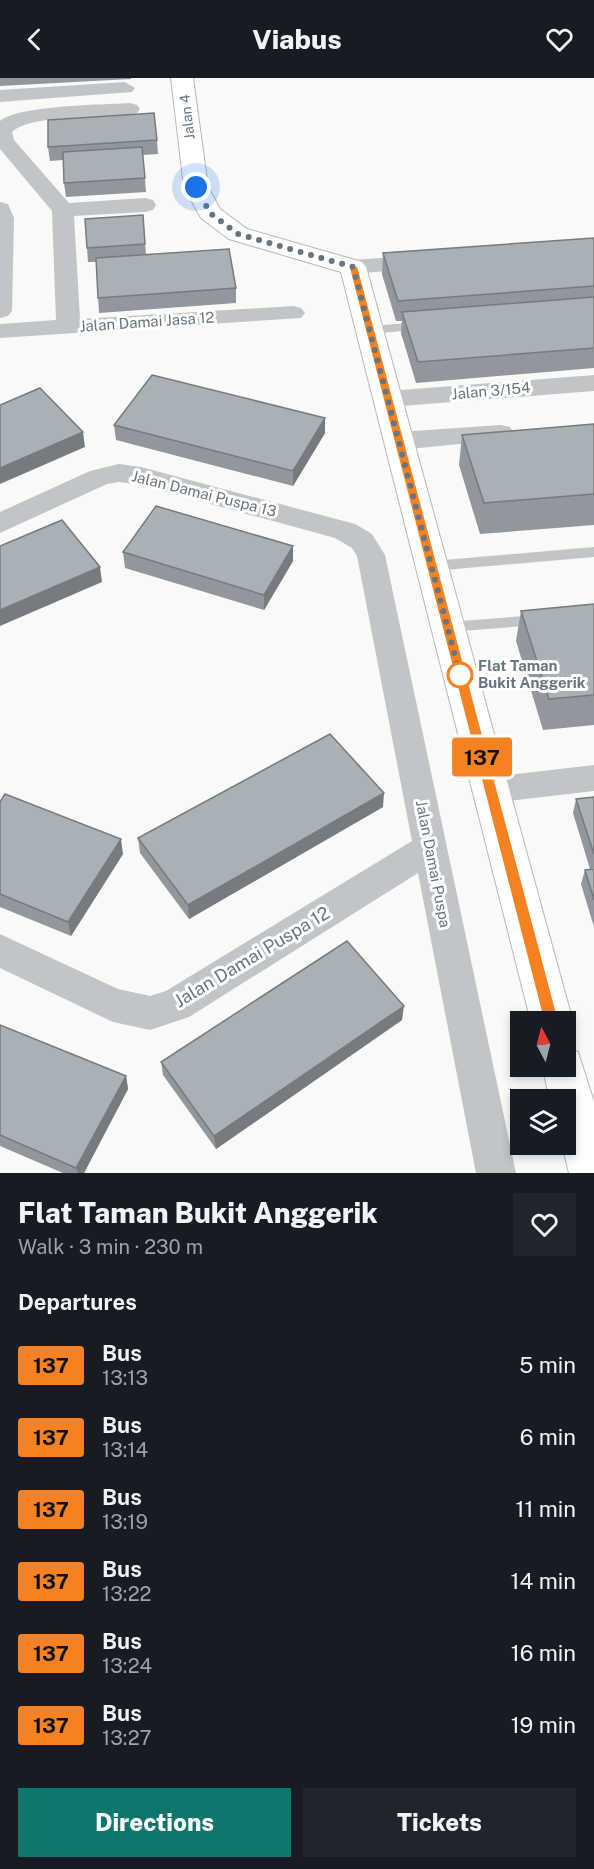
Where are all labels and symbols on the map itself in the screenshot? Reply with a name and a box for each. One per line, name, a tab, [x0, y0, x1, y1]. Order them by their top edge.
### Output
street label: Jalan 4	[176, 93, 198, 140]
your location	[181, 172, 211, 202]
street label: Jalan Damai Jasa 12	[79, 308, 215, 335]
street label: Jalan 3/154	[451, 379, 531, 402]
street label: Jalan Damai Puspa 13	[130, 467, 278, 520]
place label: Flat Taman Bukit Anggerik	[478, 657, 586, 691]
marker: Flat Taman Bukit Anggerik	[447, 662, 473, 688]
line badge: 137	[448, 738, 516, 776]
street label: Jalan Damai Puspa	[413, 799, 454, 929]
street label: Jalan Damai Puspa 12	[170, 902, 333, 1011]
north arrow	[510, 1011, 576, 1077]

